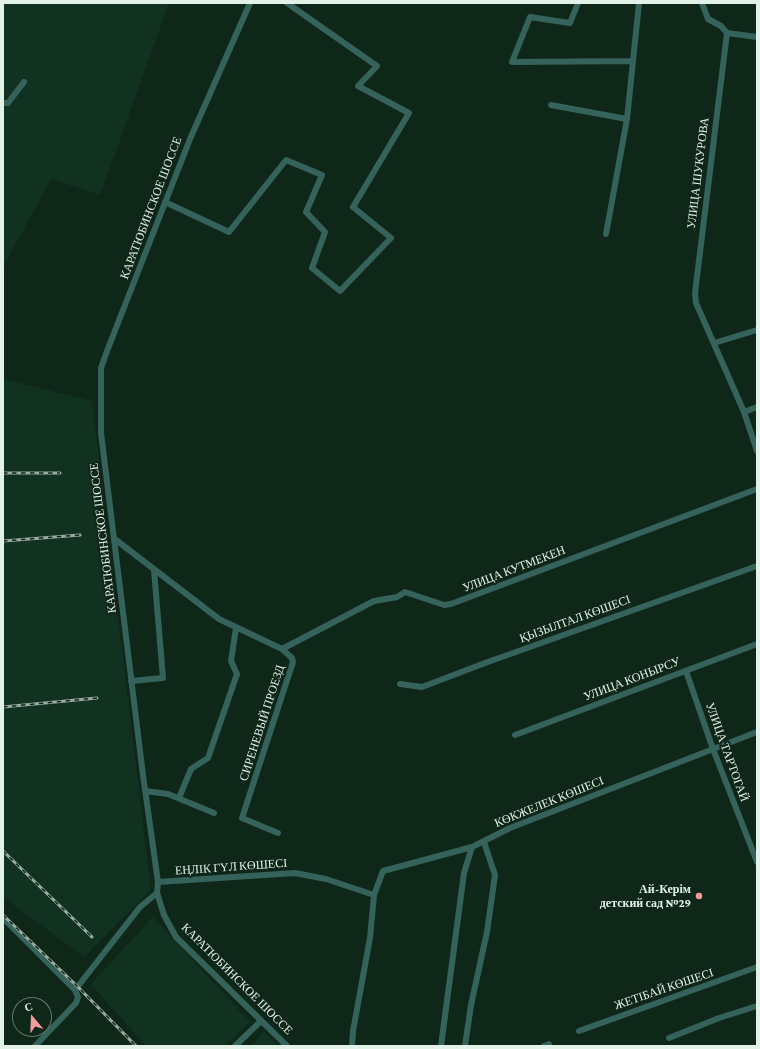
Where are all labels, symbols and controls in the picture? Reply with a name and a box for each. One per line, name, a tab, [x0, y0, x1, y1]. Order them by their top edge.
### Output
street label: УЛИЦА ШУКУРОВА	[684, 117, 712, 229]
street label: КАРАТЮБИНСКОЕ ШОССЕ	[117, 135, 185, 281]
street label: КАРАТЮБИНСКОЕ ШОССЕ	[87, 462, 119, 614]
street label: УЛИЦА КУТМЕКЕН	[461, 543, 567, 595]
street label: ҚЫЗЫЛТАЛ КӨШЕСІ	[518, 592, 632, 646]
street label: УЛИЦА КОНЫРСУ	[582, 654, 682, 704]
street label: СИРЕНЕВЫЙ ПРОЕЗД	[236, 663, 288, 783]
street label: УЛИЦА ТАРТОГАЙ	[702, 700, 752, 804]
street label: КӨКЖЕЛЕК КӨШЕСІ	[492, 774, 606, 830]
street label: ЕҢЛІК ГҮЛ КӨШЕСІ	[174, 856, 288, 878]
place label: Ай-Керім детский сад №29	[600, 882, 691, 910]
marker: Ай-Керім детский сад №29	[694, 891, 704, 901]
street label: КАРАТЮБИНСКОЕ ШОССЕ	[178, 920, 296, 1038]
street label: ЖЕТІБАЙ КӨШЕСІ	[613, 965, 715, 1013]
north arrow	[12, 997, 52, 1037]
text: С	[23, 1000, 34, 1014]

